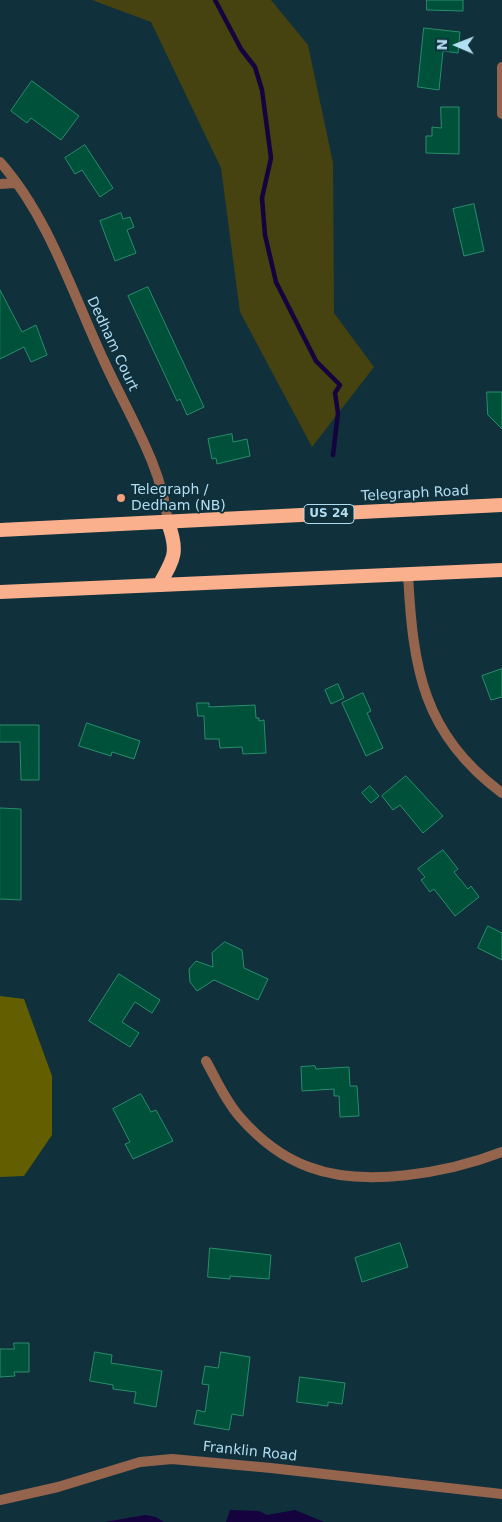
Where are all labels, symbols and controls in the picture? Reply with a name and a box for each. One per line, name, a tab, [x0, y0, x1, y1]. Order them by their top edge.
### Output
north arrow	[432, 20, 482, 70]
text: N	[434, 39, 450, 51]
street label: Dedham Court	[83, 294, 141, 394]
place label: Telegraph / Dedham (NB)	[131, 482, 226, 514]
street label: Telegraph Road	[361, 483, 469, 505]
marker: Telegraph / Dedham (NB)	[115, 492, 127, 504]
road number: US 24	[304, 504, 354, 524]
street label: Franklin Road	[202, 1439, 298, 1465]

